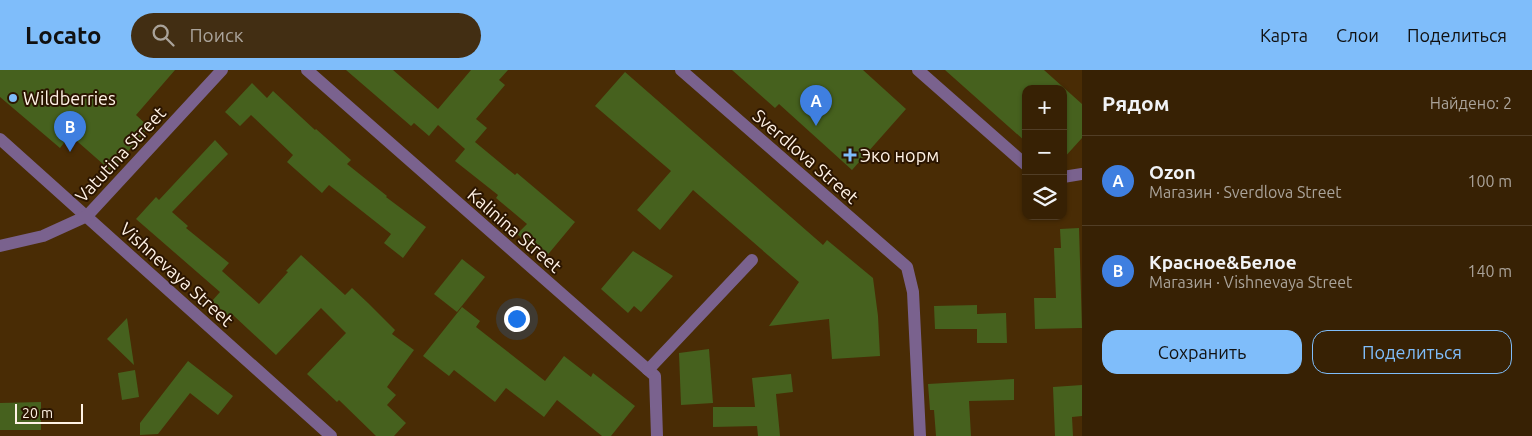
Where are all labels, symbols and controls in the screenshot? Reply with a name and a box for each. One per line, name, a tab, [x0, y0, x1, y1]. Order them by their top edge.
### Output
search box	[131, 13, 481, 58]
icon: search	[149, 21, 177, 49]
text: Locato	[25, 22, 101, 49]
text: Поиск	[189, 24, 244, 46]
text: Карта	[1260, 25, 1308, 45]
text: Слои	[1336, 25, 1379, 45]
text: Поделиться	[1407, 25, 1507, 45]
pin: A	[800, 85, 832, 126]
map controls	[1022, 85, 1067, 220]
button: +	[1022, 85, 1067, 130]
place label: Wildberries	[23, 88, 116, 108]
text: Рядом	[1102, 91, 1170, 115]
marker: Wildberries	[7, 92, 19, 104]
text: Найдено: 2	[1430, 94, 1512, 112]
street label: Vatutina Street	[71, 102, 169, 206]
street label: Sverdlova Street	[749, 105, 863, 207]
pin: B	[54, 111, 86, 152]
button: −	[1022, 130, 1067, 175]
place label: Эко норм	[860, 145, 939, 165]
marker: Эко норм	[844, 149, 856, 161]
text: Ozon	[1149, 161, 1196, 183]
text: A	[1112, 172, 1124, 190]
text: 100 m	[1467, 172, 1512, 190]
button: layers	[1022, 175, 1067, 220]
text: Магазин · Sverdlova Street	[1149, 183, 1342, 201]
street label: Kalinina Street	[464, 184, 566, 276]
street label: Vishnevaya Street	[116, 218, 238, 330]
text: Красное&Белое	[1149, 251, 1297, 273]
text: B	[1113, 262, 1123, 280]
text: 140 m	[1467, 262, 1512, 280]
text: Магазин · Vishnevaya Street	[1149, 273, 1352, 291]
your location	[504, 306, 530, 332]
button: Сохранить	[1102, 330, 1302, 374]
button: Поделиться	[1312, 330, 1512, 374]
scale bar	[15, 401, 82, 424]
text: 20 m	[22, 405, 53, 421]

